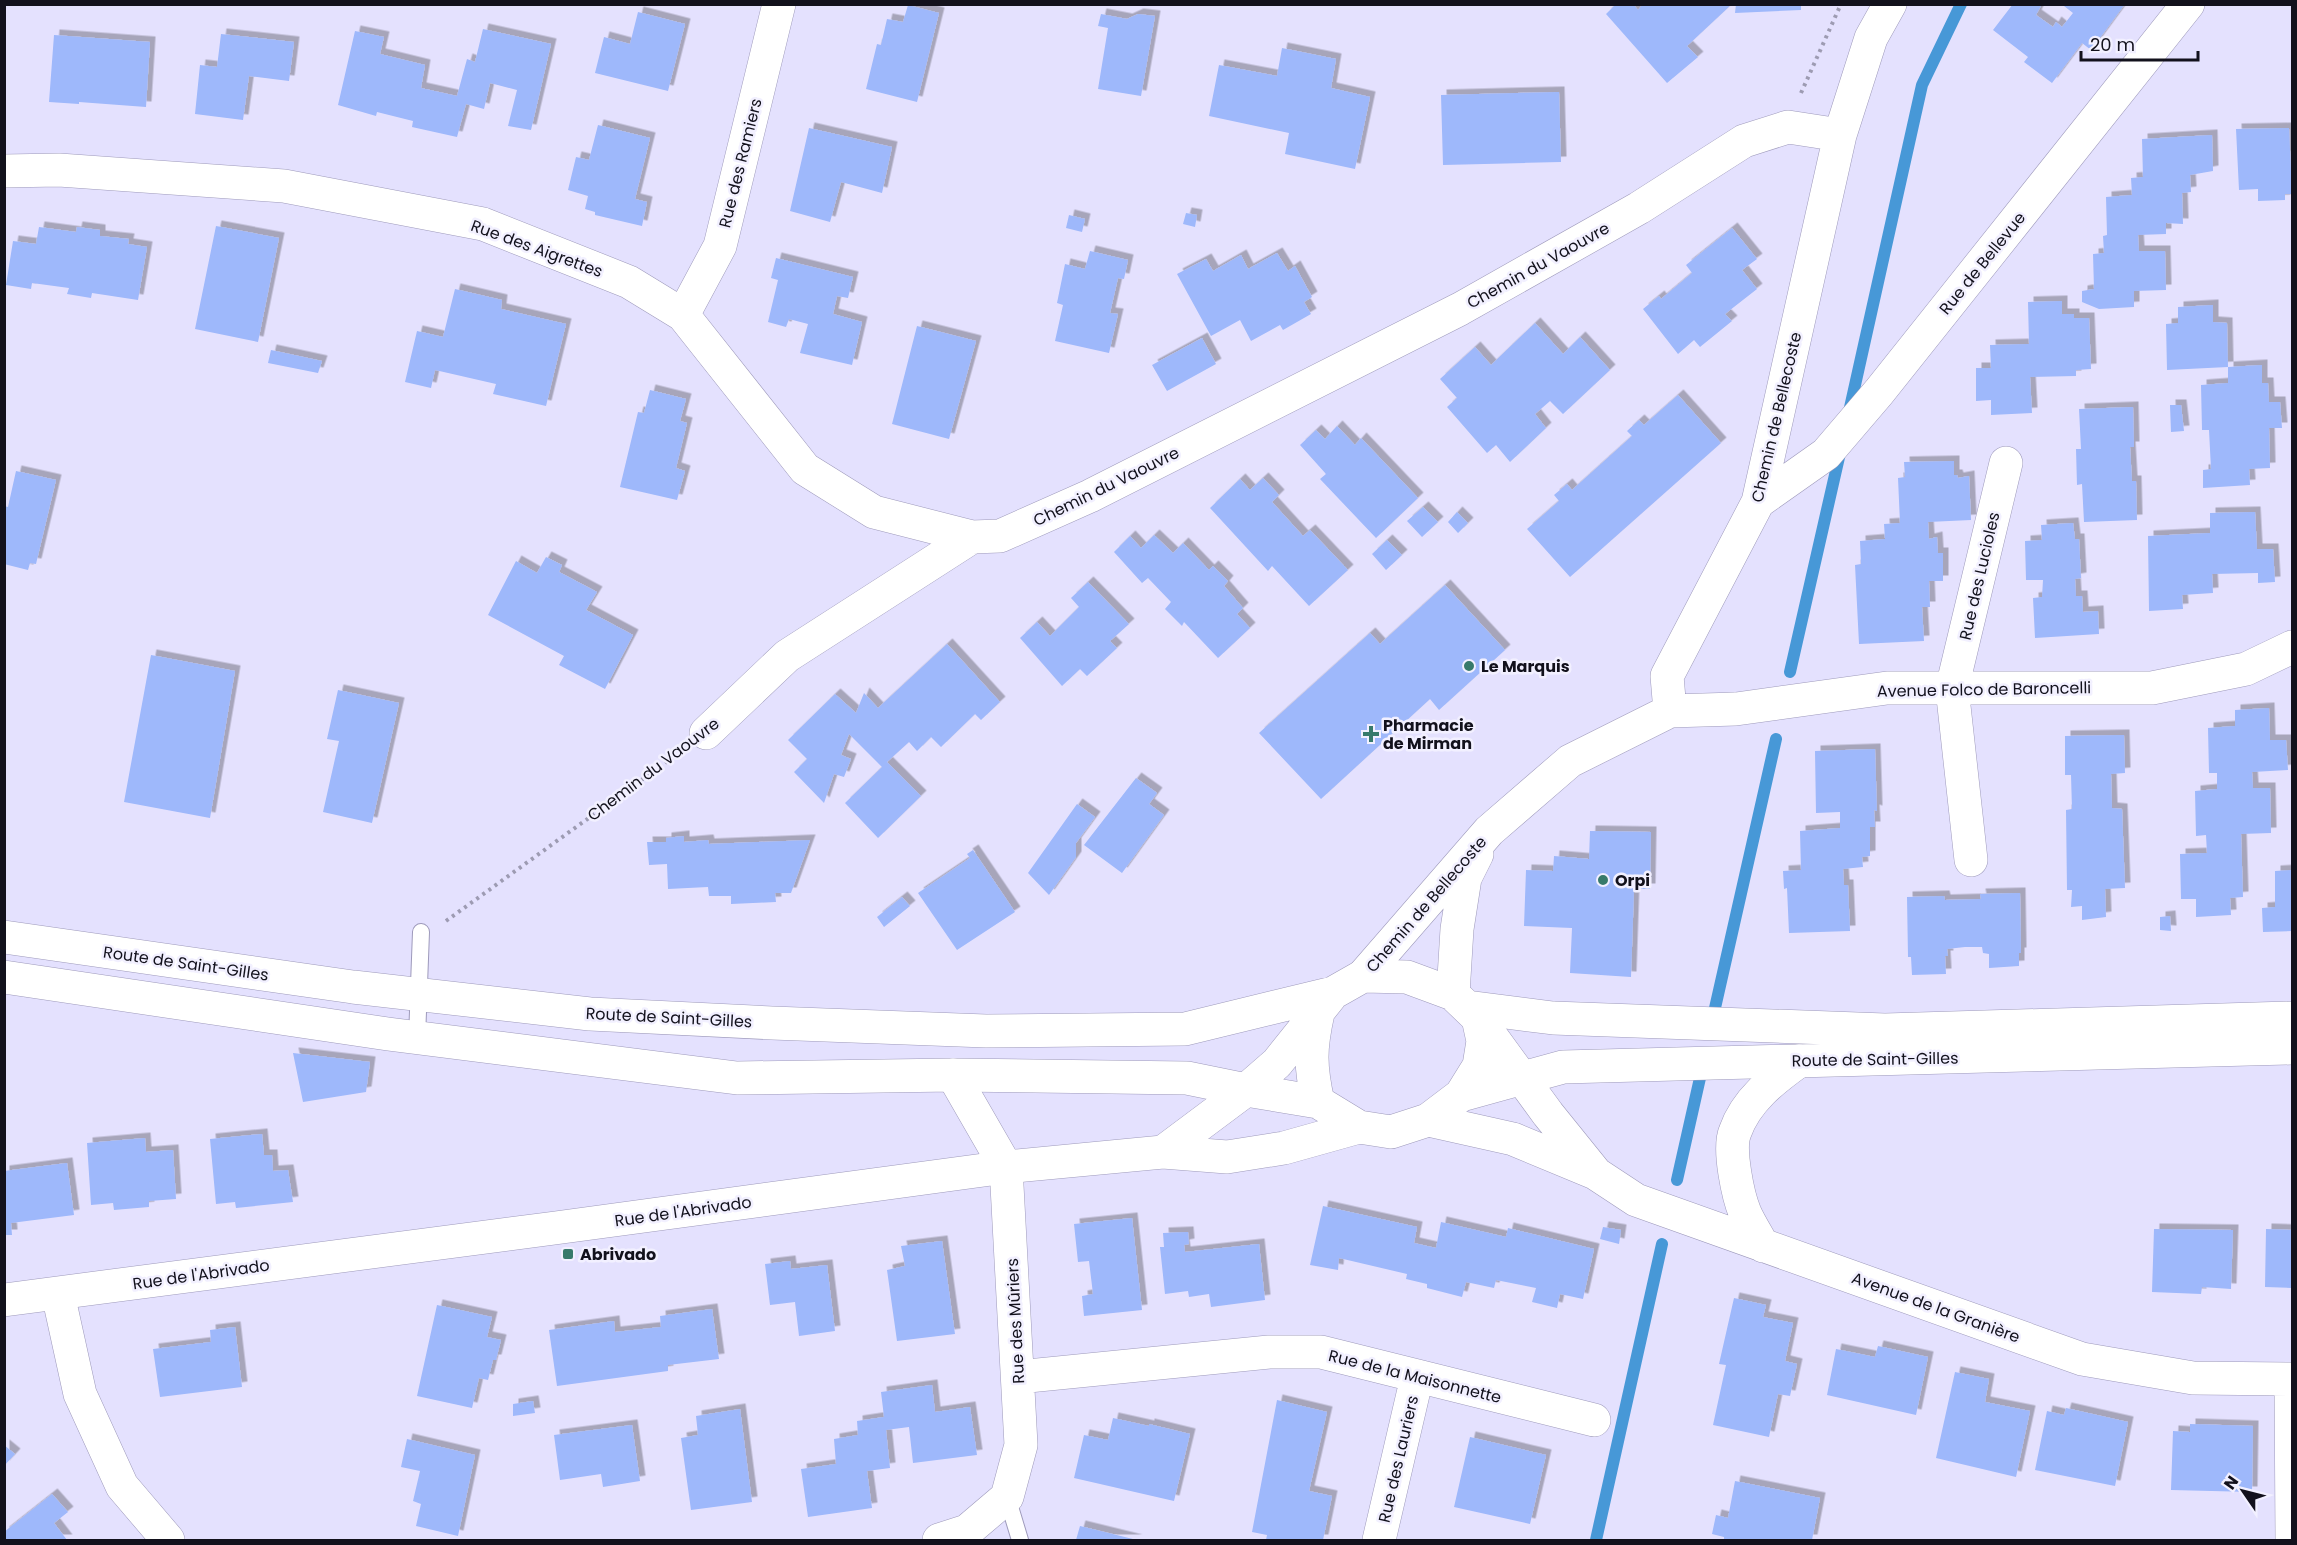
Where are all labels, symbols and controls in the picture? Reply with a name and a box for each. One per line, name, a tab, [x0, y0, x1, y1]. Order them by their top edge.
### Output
scale bar	[2081, 24, 2198, 62]
text: 20 m	[2090, 32, 2135, 57]
street label: Rue des Ramiers	[713, 96, 768, 230]
street label: Rue de Bellevue	[1934, 207, 2031, 319]
street label: Rue des Aigrettes	[468, 214, 606, 283]
street label: Chemin du Vaouvre	[1463, 217, 1614, 314]
street label: Chemin de Bellecoste	[1746, 330, 1807, 504]
street label: Chemin du Vaouvre	[1029, 441, 1183, 532]
street label: Rue des Lucioles	[1954, 510, 2005, 642]
place label: Le Marquis	[1481, 655, 1570, 678]
marker: Le Marquis	[1462, 659, 1476, 673]
street label: Avenue Folco de Baroncelli	[1877, 676, 2091, 703]
street label: Chemin du Vaouvre	[583, 712, 724, 827]
place label: Pharmacie de Mirman	[1383, 714, 1474, 755]
marker: Pharmacie de Mirman	[1364, 727, 1378, 741]
street label: Chemin de Bellecoste	[1361, 831, 1492, 978]
place label: Orpi	[1615, 869, 1650, 892]
marker: Orpi	[1596, 873, 1610, 887]
street label: Route de Saint-Gilles	[102, 941, 270, 986]
street label: Route de Saint-Gilles	[585, 1002, 753, 1033]
street label: Route de Saint-Gilles	[1791, 1047, 1959, 1072]
street label: Rue de l'Abrivado	[613, 1191, 753, 1232]
place label: Abrivado	[580, 1243, 656, 1266]
marker: Abrivado	[561, 1247, 575, 1261]
street label: Rue de l'Abrivado	[131, 1254, 271, 1295]
street label: Rue des Mûriers	[1001, 1258, 1030, 1384]
street label: Avenue de la Granière	[1848, 1266, 2023, 1349]
street label: Rue de la Maisonnette	[1326, 1344, 1504, 1409]
street label: Rue des Lauriers	[1373, 1393, 1424, 1525]
north arrow	[2213, 1461, 2273, 1521]
text: N	[2218, 1471, 2244, 1494]

